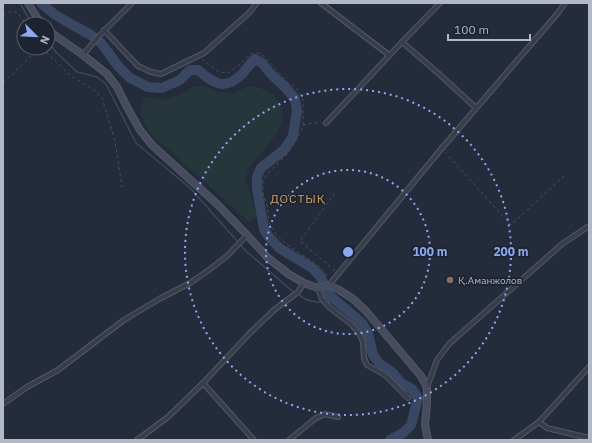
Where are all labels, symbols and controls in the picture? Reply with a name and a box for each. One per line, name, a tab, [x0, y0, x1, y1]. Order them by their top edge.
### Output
north arrow	[16, 16, 56, 56]
scale bar	[448, 16, 530, 42]
text: 100 m	[454, 22, 489, 37]
text: N	[37, 34, 53, 47]
district label: ДОСТЫҚ	[270, 191, 326, 206]
text: 100 m	[412, 244, 448, 259]
text: 200 m	[493, 244, 529, 259]
centre of rings	[341, 245, 355, 259]
place label: Қ.Аманжолов	[458, 274, 522, 287]
marker: Қ.Аманжолов	[445, 275, 455, 285]

